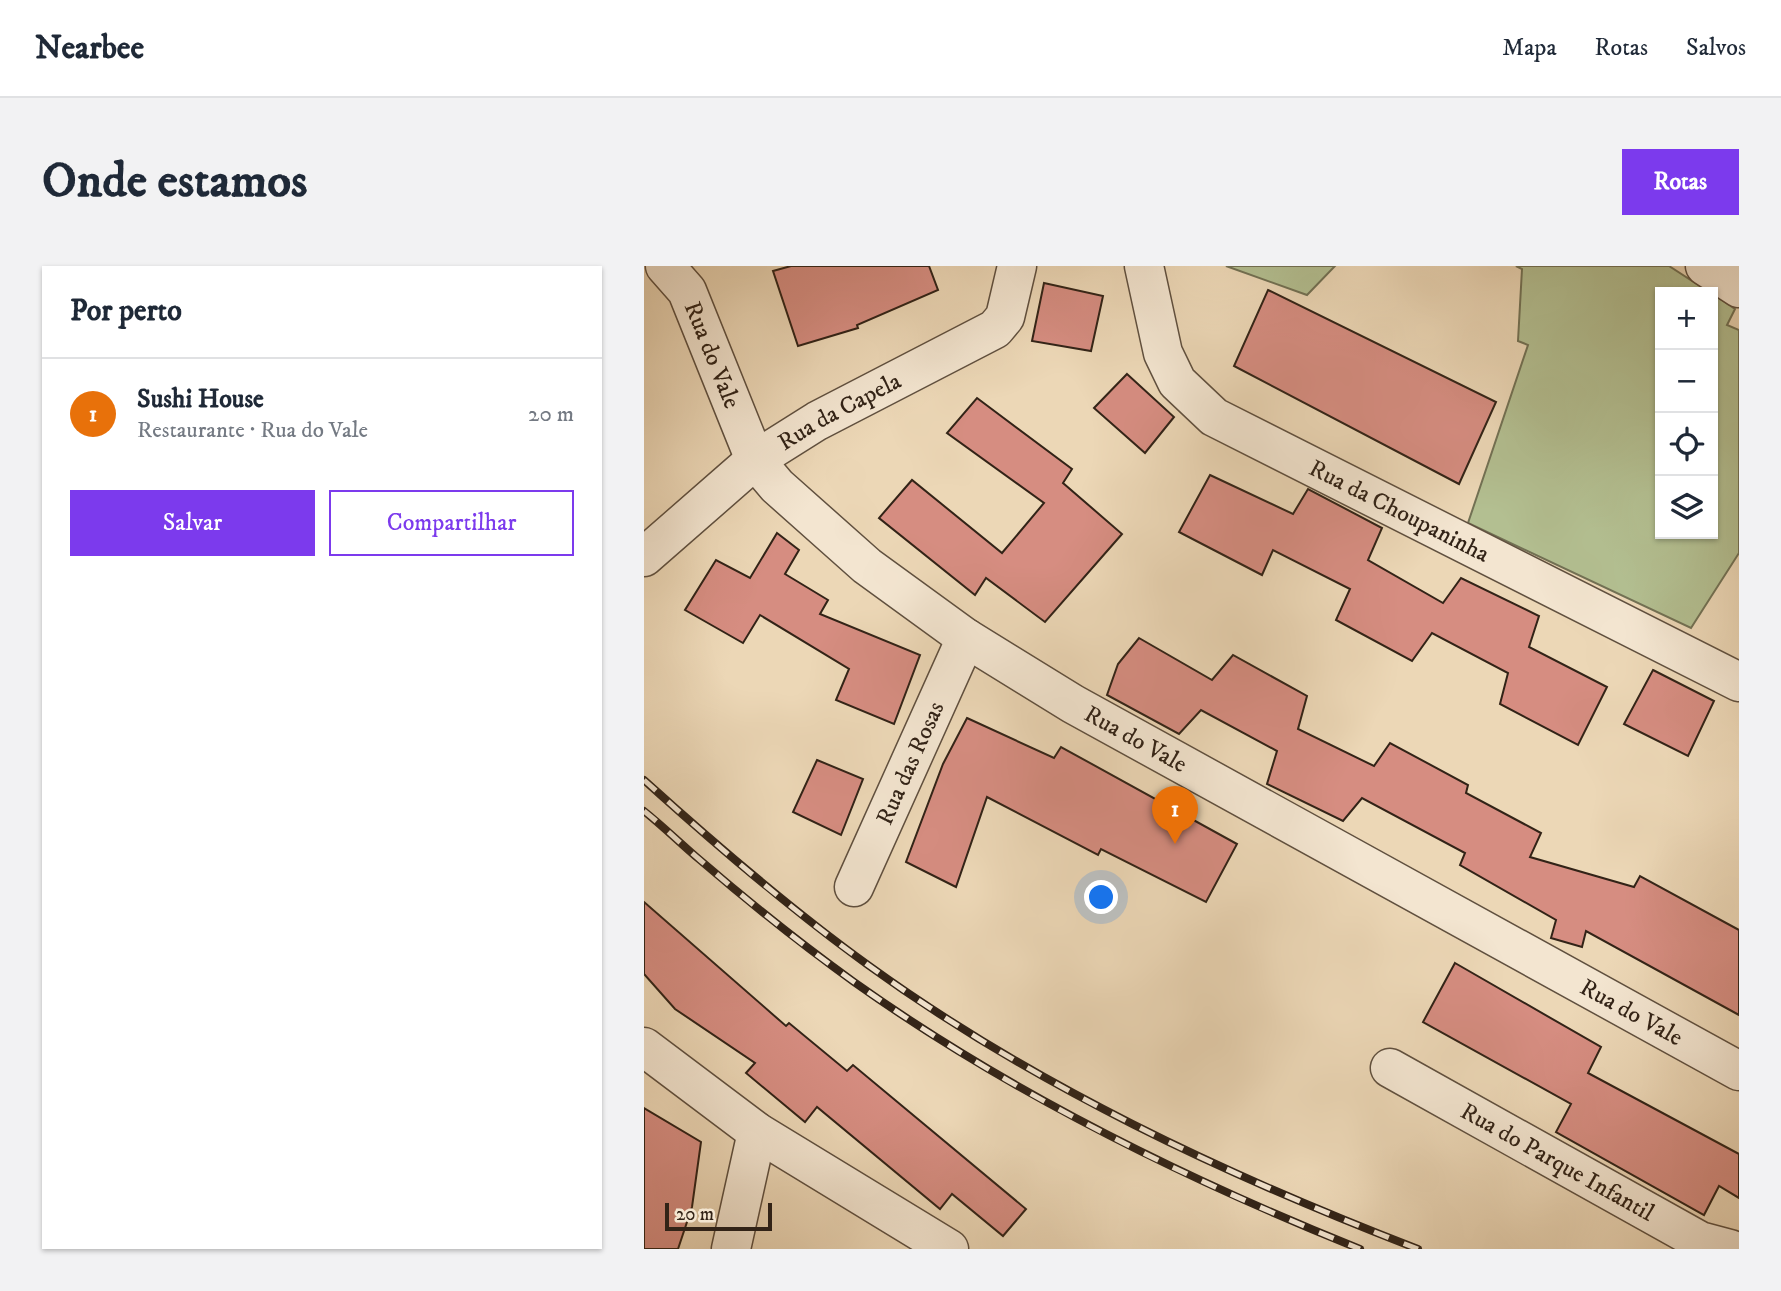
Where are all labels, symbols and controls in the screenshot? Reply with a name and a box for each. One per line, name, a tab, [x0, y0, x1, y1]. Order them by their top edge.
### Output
text: Nearbee	[35, 28, 144, 69]
text: Mapa	[1502, 33, 1557, 63]
text: Rotas	[1595, 33, 1648, 63]
text: Salvos	[1686, 33, 1746, 63]
button: Rotas	[1622, 149, 1739, 215]
text: Onde estamos	[42, 151, 307, 213]
map controls	[1655, 287, 1718, 539]
button: +	[1655, 287, 1718, 350]
text: Por perto	[70, 293, 182, 330]
street label: Rua do Vale	[677, 297, 747, 413]
button: −	[1655, 350, 1718, 413]
street label: Rua da Capela	[773, 366, 907, 458]
text: Sushi House	[137, 383, 264, 416]
text: 1	[89, 400, 97, 429]
text: 20 m	[528, 400, 574, 429]
button: locate	[1655, 413, 1718, 476]
text: Restaurante · Rua do Vale	[137, 416, 368, 445]
street label: Rua da Choupaninha	[1304, 453, 1495, 570]
button: layers	[1655, 476, 1718, 539]
button: Salvar	[70, 490, 315, 556]
button: Compartilhar	[329, 490, 574, 556]
street label: Rua das Rosas	[870, 697, 951, 830]
street label: Rua do Vale	[1079, 699, 1192, 780]
pin: 1	[1152, 786, 1198, 844]
your location	[1084, 880, 1118, 914]
street label: Rua do Vale	[1575, 972, 1688, 1053]
street label: Rua do Parque Infantil	[1455, 1096, 1660, 1229]
scale bar	[665, 1200, 772, 1232]
text: 20 m	[676, 1203, 714, 1226]

